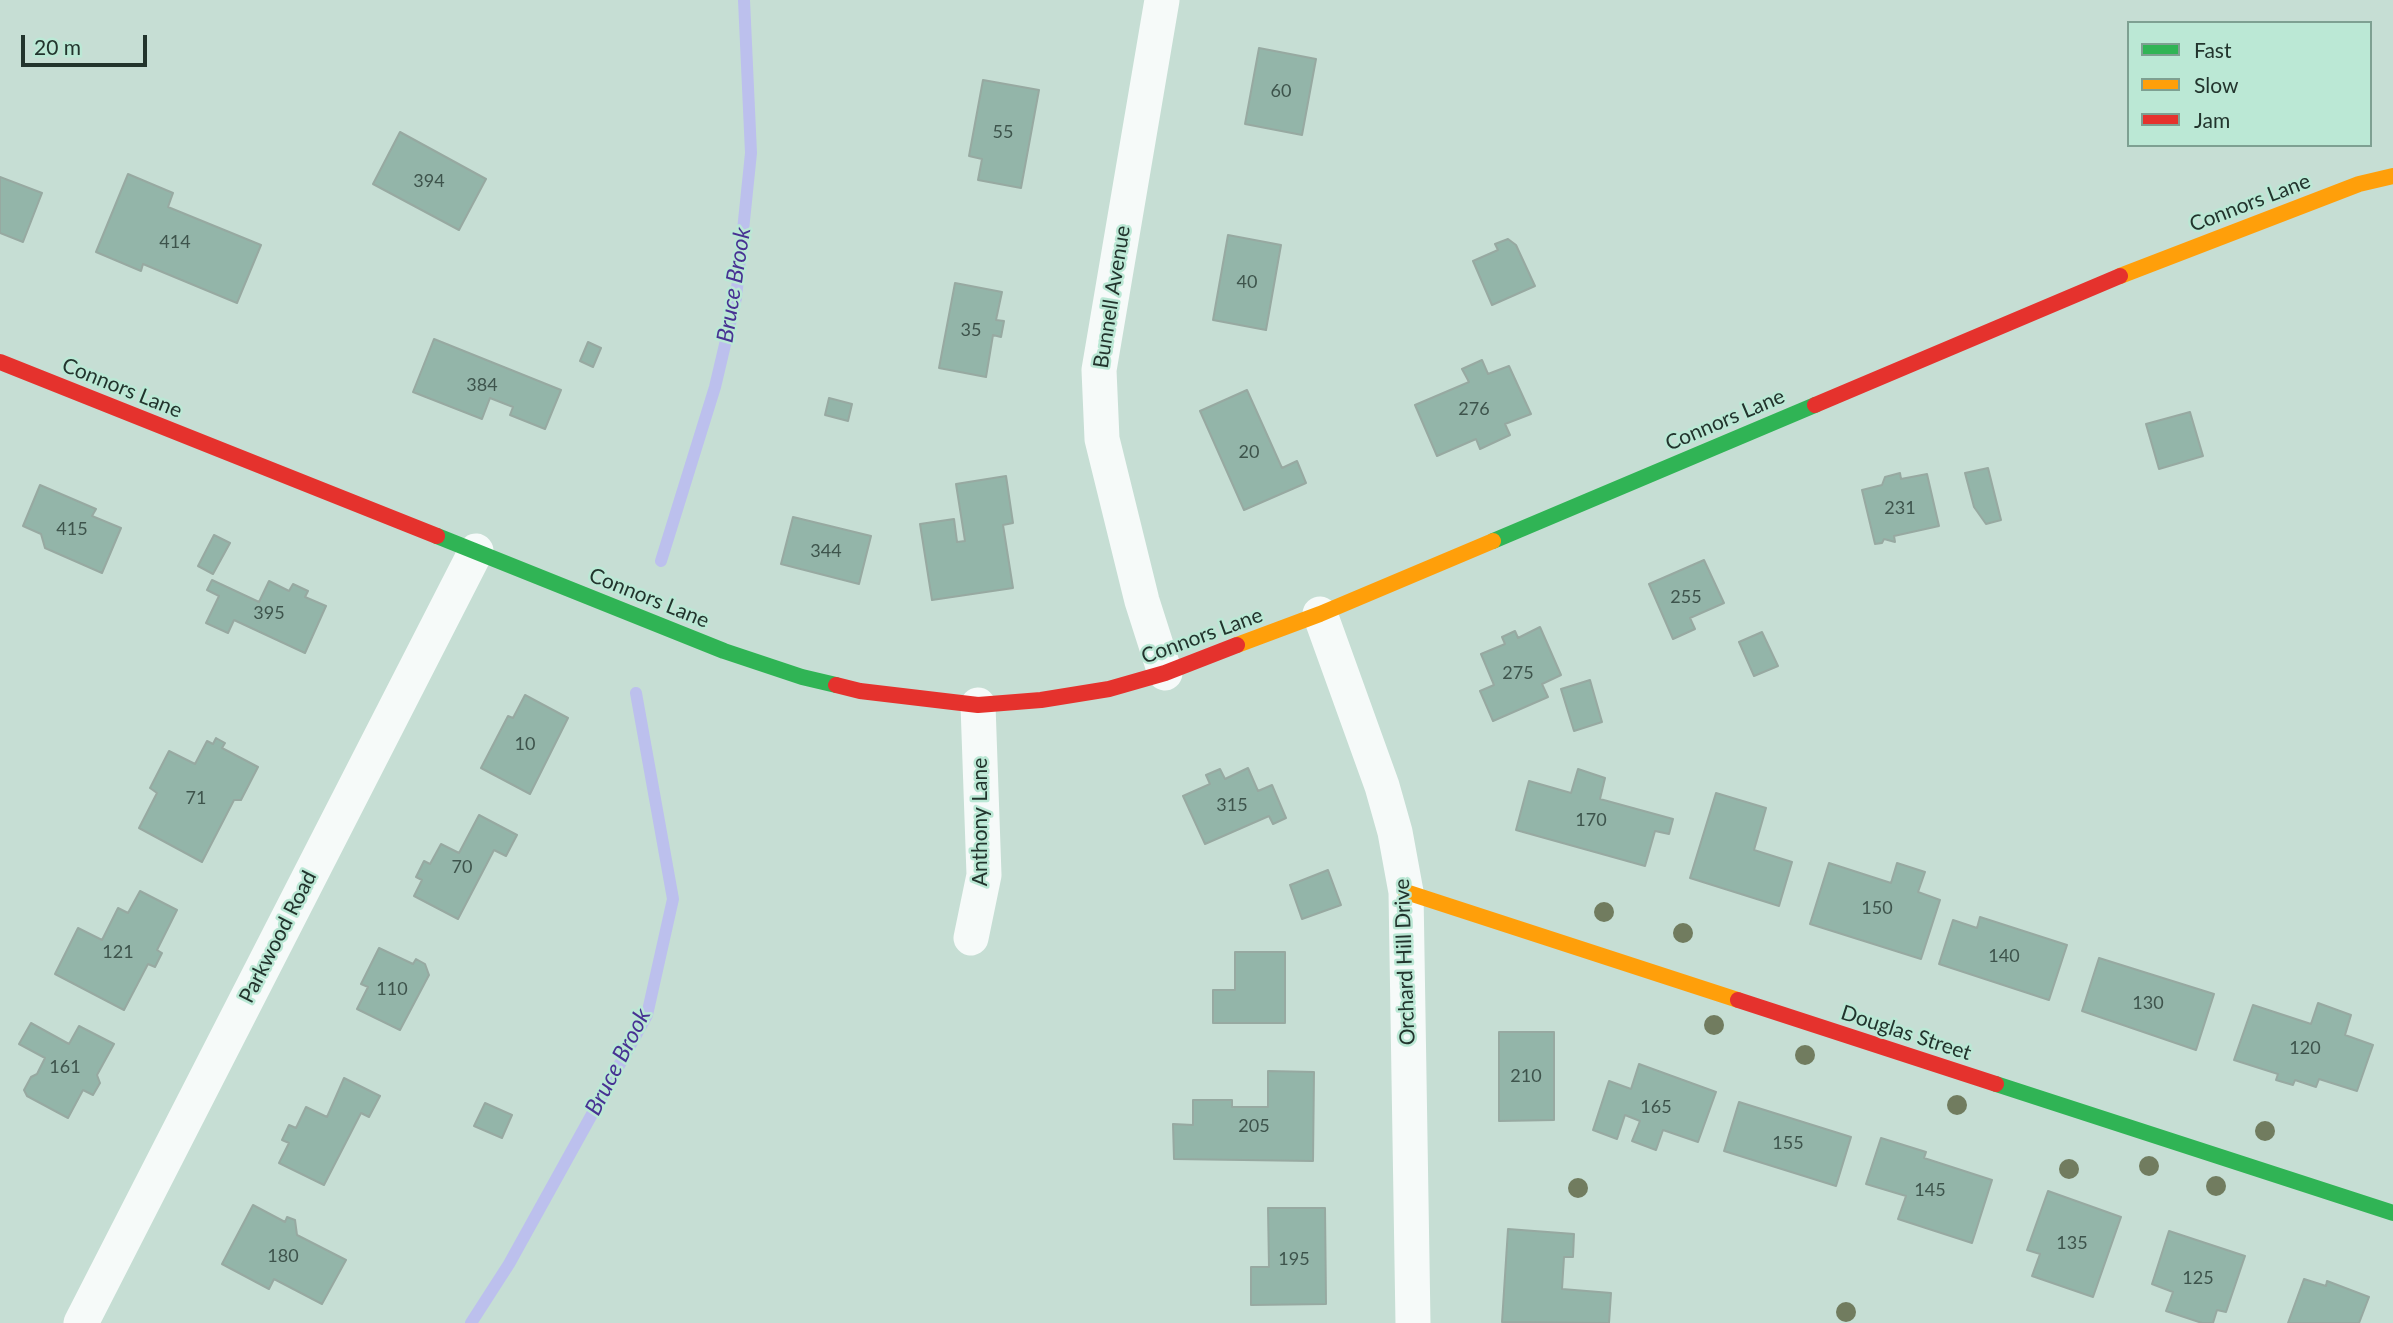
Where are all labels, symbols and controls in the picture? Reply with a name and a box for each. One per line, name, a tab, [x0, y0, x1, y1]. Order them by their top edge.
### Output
scale bar	[24, 21, 150, 65]
legend	[2127, 21, 2372, 147]
text: 20 m	[34, 34, 81, 59]
text: Fast	[2194, 37, 2231, 62]
text: Slow	[2194, 72, 2238, 97]
house number: 60	[1271, 80, 1291, 102]
text: Jam	[2194, 107, 2230, 132]
house number: 55	[993, 121, 1013, 143]
street label: Connors Lane	[2186, 168, 2314, 238]
house number: 394	[413, 170, 445, 192]
street label: Bunnell Avenue	[1088, 224, 1136, 370]
water label: Bruce Brook	[711, 225, 757, 345]
house number: 414	[159, 231, 191, 253]
house number: 40	[1237, 271, 1257, 293]
house number: 35	[961, 319, 981, 341]
street label: Connors Lane	[58, 353, 186, 423]
house number: 384	[466, 374, 498, 396]
street label: Connors Lane	[1662, 384, 1788, 456]
house number: 276	[1458, 398, 1490, 420]
house number: 20	[1239, 441, 1259, 463]
house number: 231	[1884, 497, 1916, 519]
house number: 415	[56, 518, 88, 540]
house number: 344	[810, 540, 842, 562]
street label: Connors Lane	[585, 563, 713, 633]
house number: 255	[1670, 586, 1702, 608]
house number: 395	[253, 602, 285, 624]
street label: Connors Lane	[1138, 602, 1266, 670]
house number: 275	[1502, 662, 1534, 684]
house number: 10	[515, 733, 535, 755]
street label: Anthony Lane	[967, 758, 993, 886]
house number: 71	[186, 787, 206, 809]
house number: 315	[1216, 794, 1248, 816]
house number: 170	[1575, 809, 1607, 831]
house number: 70	[452, 856, 472, 878]
street label: Parkwood Road	[234, 867, 322, 1007]
street label: Orchard Hill Drive	[1389, 878, 1421, 1046]
house number: 150	[1861, 897, 1893, 919]
house number: 121	[102, 941, 134, 963]
house number: 140	[1988, 945, 2020, 967]
house number: 110	[376, 978, 408, 1000]
house number: 130	[2132, 992, 2164, 1014]
street label: Douglas Street	[1838, 1000, 1974, 1066]
water label: Bruce Brook	[579, 1004, 657, 1120]
house number: 120	[2289, 1037, 2321, 1059]
house number: 161	[49, 1056, 81, 1078]
house number: 210	[1510, 1065, 1542, 1087]
house number: 165	[1640, 1096, 1672, 1118]
house number: 205	[1238, 1115, 1270, 1137]
house number: 155	[1772, 1132, 1804, 1154]
house number: 145	[1914, 1179, 1946, 1201]
house number: 135	[2056, 1232, 2088, 1254]
house number: 180	[267, 1245, 299, 1267]
house number: 195	[1278, 1248, 1310, 1270]
house number: 125	[2182, 1267, 2214, 1289]

